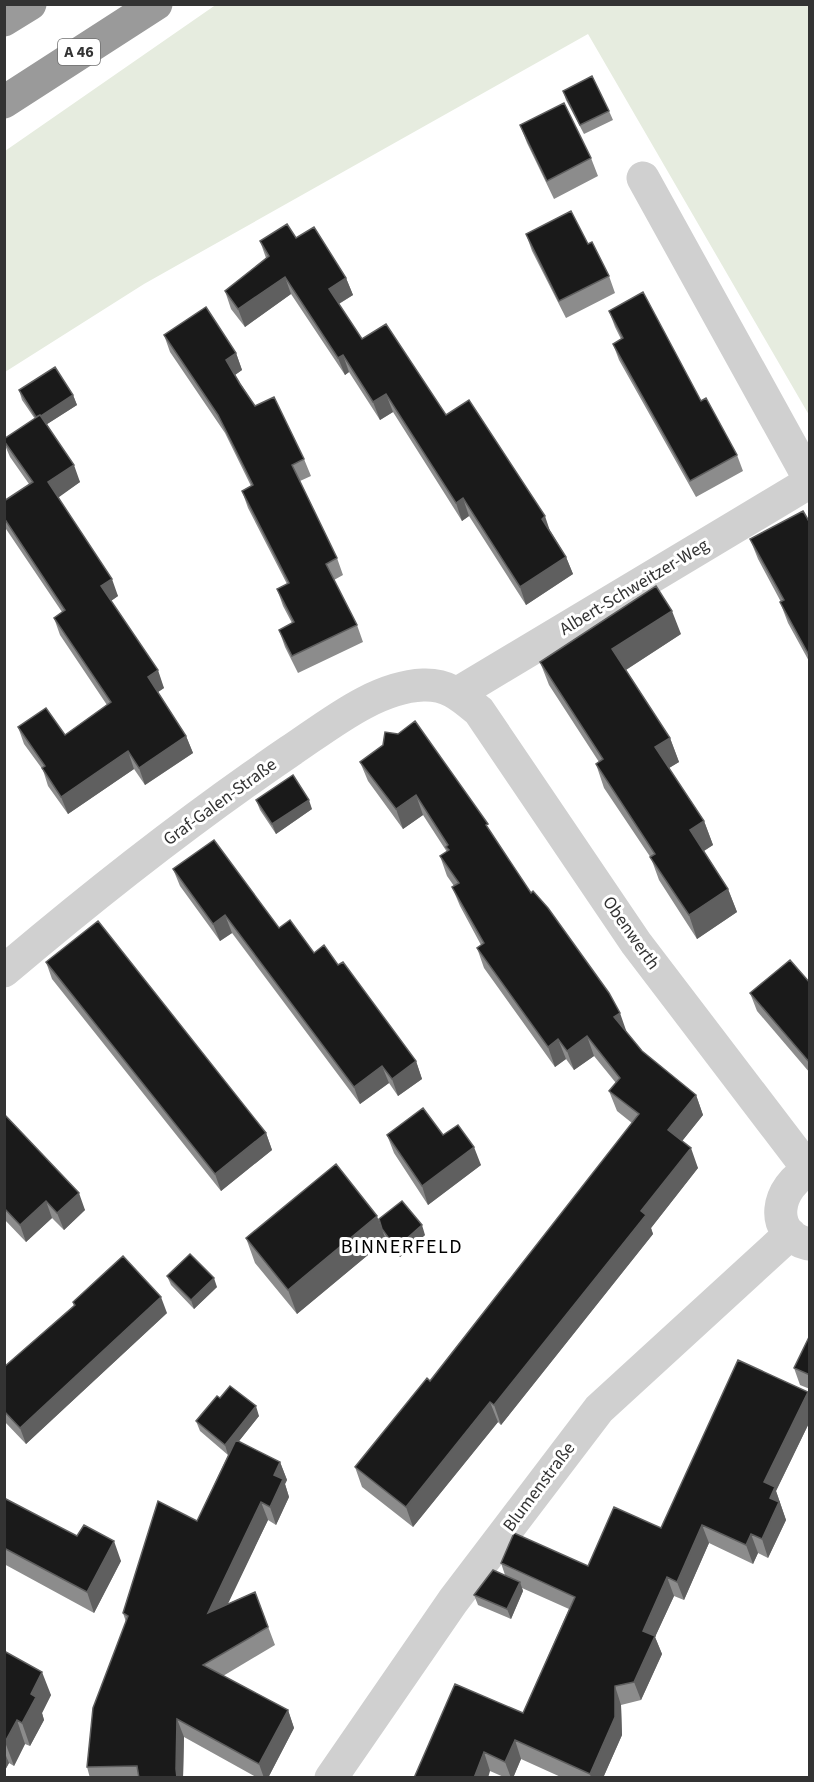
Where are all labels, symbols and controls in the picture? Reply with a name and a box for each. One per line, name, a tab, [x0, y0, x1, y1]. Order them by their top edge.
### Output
road number: A 46	[58, 39, 100, 65]
street label: Albert-Schweitzer-Weg	[555, 533, 713, 641]
street label: Graf-Galen-Straße	[158, 752, 282, 852]
street label: Obenwerth	[596, 891, 666, 975]
district label: BINNERFELD	[341, 1233, 463, 1261]
street label: Blumenstraße	[497, 1437, 581, 1537]

